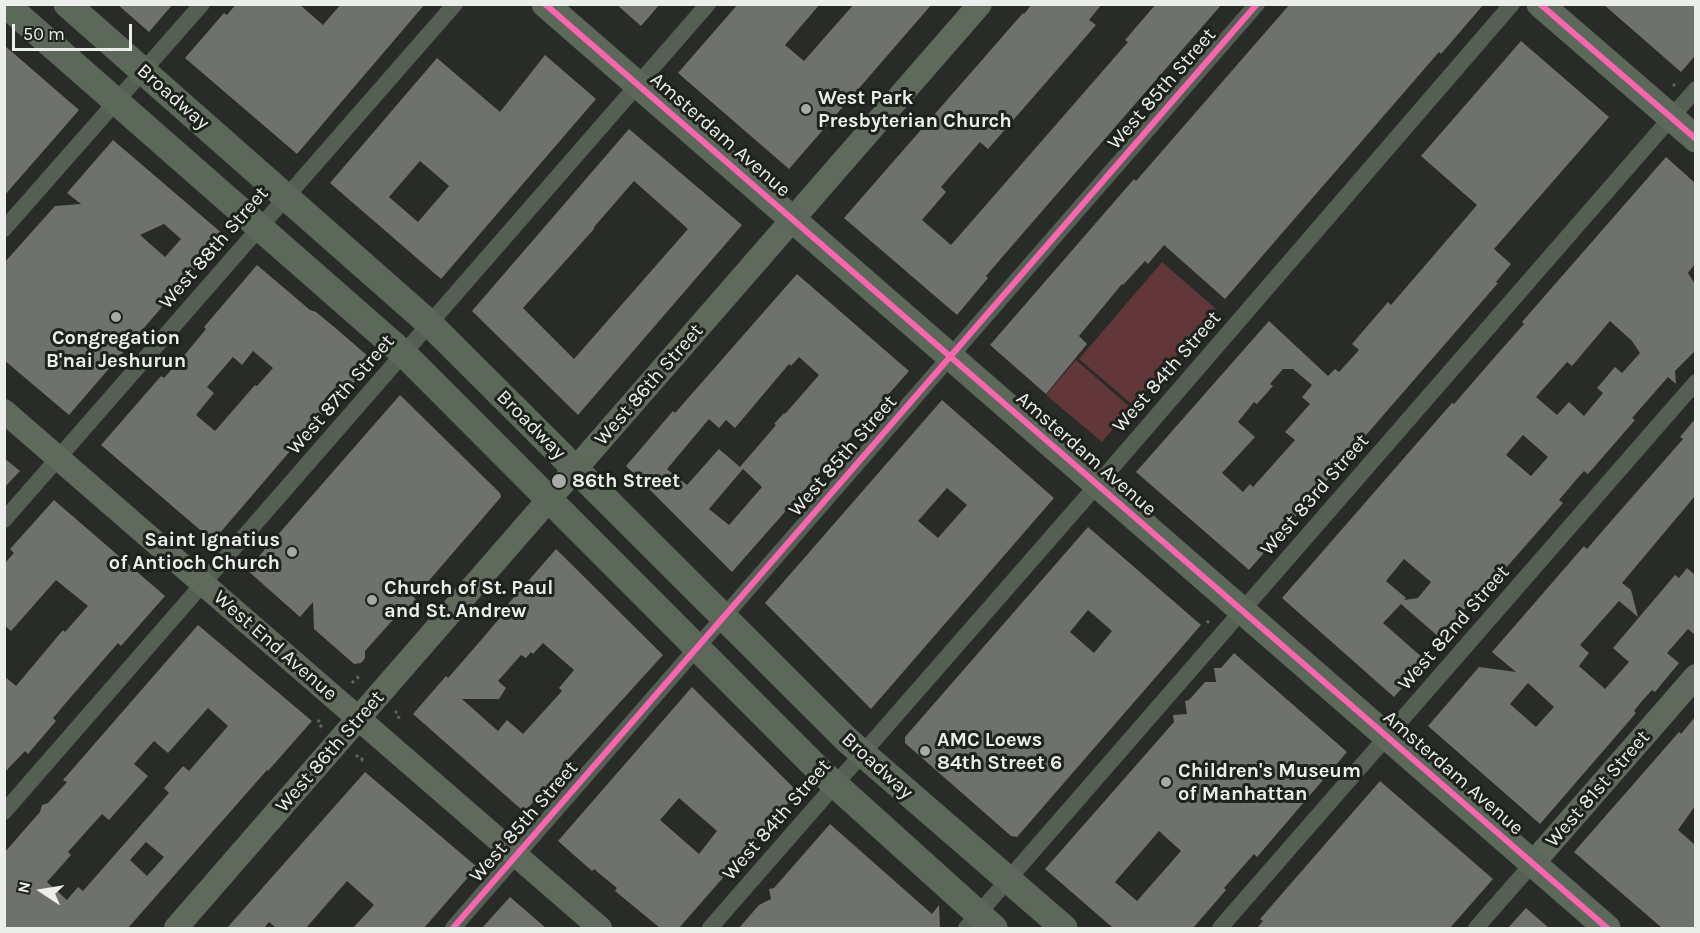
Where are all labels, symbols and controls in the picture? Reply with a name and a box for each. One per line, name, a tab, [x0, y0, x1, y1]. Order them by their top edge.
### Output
scale bar	[15, 12, 135, 50]
text: 50 m	[23, 23, 65, 45]
street label: West 85th Street	[1103, 23, 1221, 155]
street label: Broadway	[132, 59, 214, 135]
street label: Amsterdam Avenue	[645, 68, 795, 202]
place label: West Park Presbyterian Church	[818, 86, 1012, 133]
marker: West Park Presbyterian Church	[799, 102, 813, 116]
street label: West 88th Street	[154, 182, 274, 314]
street label: West 84th Street	[1108, 306, 1226, 438]
marker: Congregation B'nai Jeshurun	[109, 310, 123, 324]
street label: West 86th Street	[590, 319, 708, 451]
place label: Congregation B'nai Jeshurun	[46, 326, 186, 373]
street label: West 87th Street	[282, 330, 400, 460]
street label: Broadway	[491, 385, 571, 465]
street label: Amsterdam Avenue	[1011, 387, 1161, 521]
street label: West 85th Street	[784, 390, 902, 522]
street label: West 83rd Street	[1256, 429, 1374, 561]
place label: 86th Street	[572, 469, 680, 493]
marker: 86th Street	[550, 472, 568, 490]
place label: Saint Ignatius of Antioch Church	[109, 528, 280, 575]
marker: Saint Ignatius of Antioch Church	[285, 545, 299, 559]
street label: West 82nd Street	[1393, 561, 1515, 695]
place label: Church of St. Paul and St. Andrew	[384, 576, 553, 623]
street label: West End Avenue	[208, 586, 342, 706]
marker: Church of St. Paul and St. Andrew	[365, 593, 379, 607]
street label: West 86th Street	[271, 686, 389, 818]
street label: Amsterdam Avenue	[1378, 706, 1528, 840]
street label: West 81st Street	[1541, 726, 1655, 852]
street label: Broadway	[836, 728, 918, 804]
place label: AMC Loews 84th Street 6	[937, 728, 1062, 775]
marker: AMC Loews 84th Street 6	[918, 744, 932, 758]
street label: West 84th Street	[718, 754, 836, 886]
street label: West 85th Street	[465, 756, 583, 888]
place label: Children's Museum of Manhattan	[1178, 759, 1361, 806]
marker: Children's Museum of Manhattan	[1159, 775, 1173, 789]
north arrow	[12, 861, 72, 921]
text: N	[13, 880, 34, 895]

